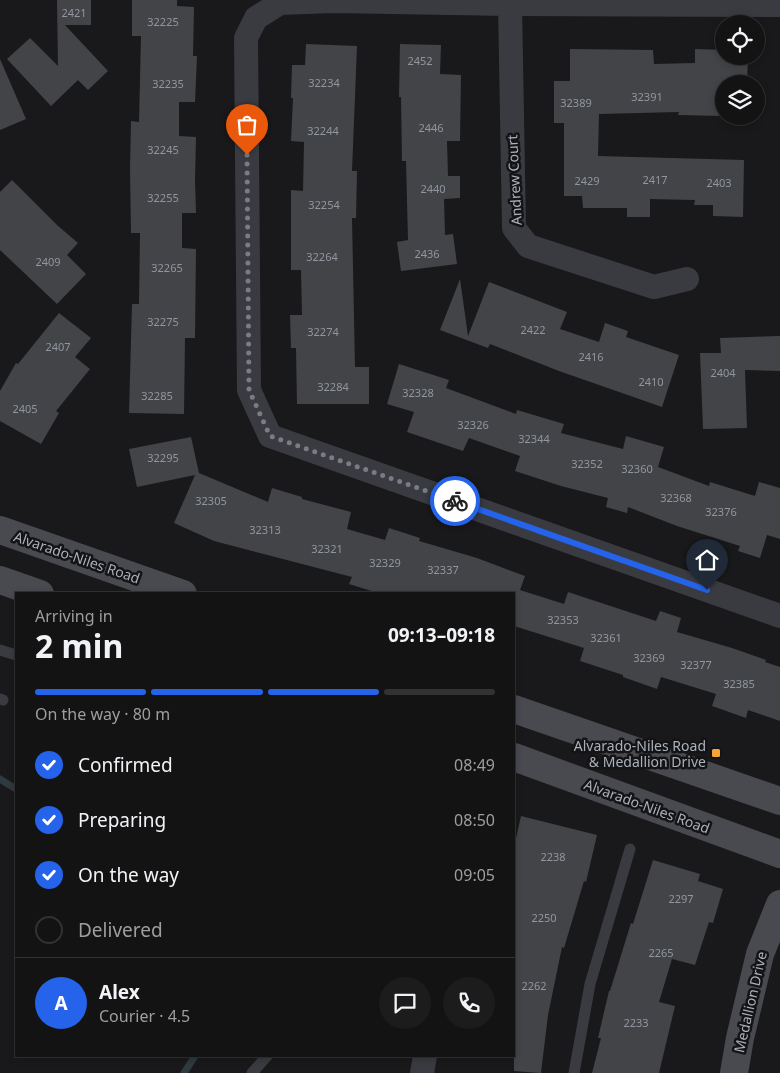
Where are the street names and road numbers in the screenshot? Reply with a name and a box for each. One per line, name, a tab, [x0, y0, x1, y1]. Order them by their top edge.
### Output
street label: Andrew Court	[502, 134, 526, 226]
street label: Alvarado-Niles Road	[11, 526, 143, 588]
street label: Alvarado-Niles Road	[582, 774, 712, 838]
street label: Medallion Drive	[729, 949, 771, 1054]

